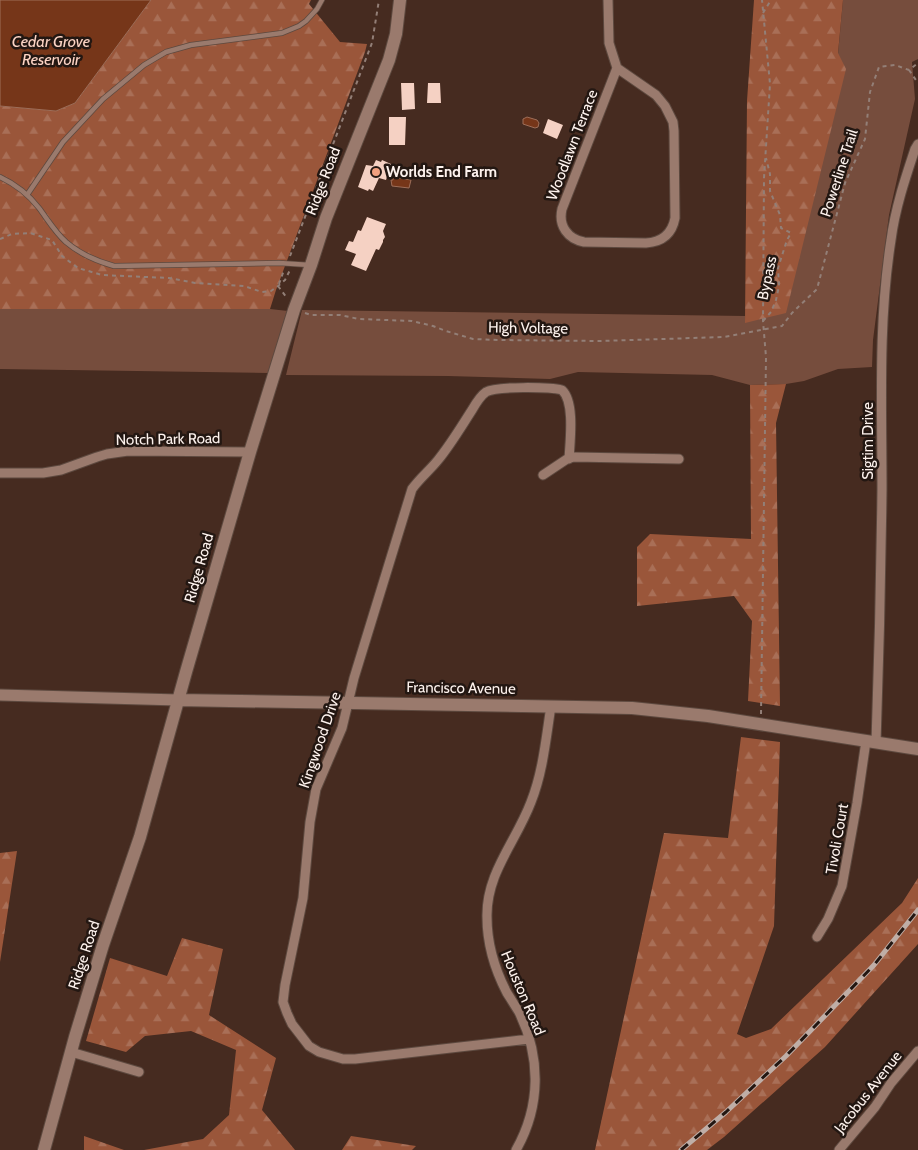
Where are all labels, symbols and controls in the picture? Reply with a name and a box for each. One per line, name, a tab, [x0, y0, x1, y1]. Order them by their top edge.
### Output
water label: Cedar Grove Reservoir	[12, 32, 90, 69]
street label: Woodlawn Terrace	[543, 87, 601, 203]
street label: Powerline Trail	[816, 126, 862, 219]
street label: Ridge Road	[302, 144, 344, 218]
place label: Worlds End Farm	[386, 163, 497, 181]
marker: Worlds End Farm	[370, 166, 382, 178]
street label: Bypass	[754, 255, 780, 301]
street label: High Voltage	[488, 318, 568, 338]
street label: Sigtim Drive	[859, 402, 877, 480]
street label: Notch Park Road	[115, 429, 221, 449]
street label: Ridge Road	[180, 531, 218, 605]
street label: Francisco Avenue	[406, 678, 516, 698]
street label: Kingwood Drive	[295, 689, 345, 790]
street label: Tivoli Court	[822, 802, 852, 876]
street label: Ridge Road	[64, 918, 104, 992]
street label: Houston Road	[497, 948, 549, 1038]
street label: Jacobus Avenue	[830, 1047, 906, 1137]

